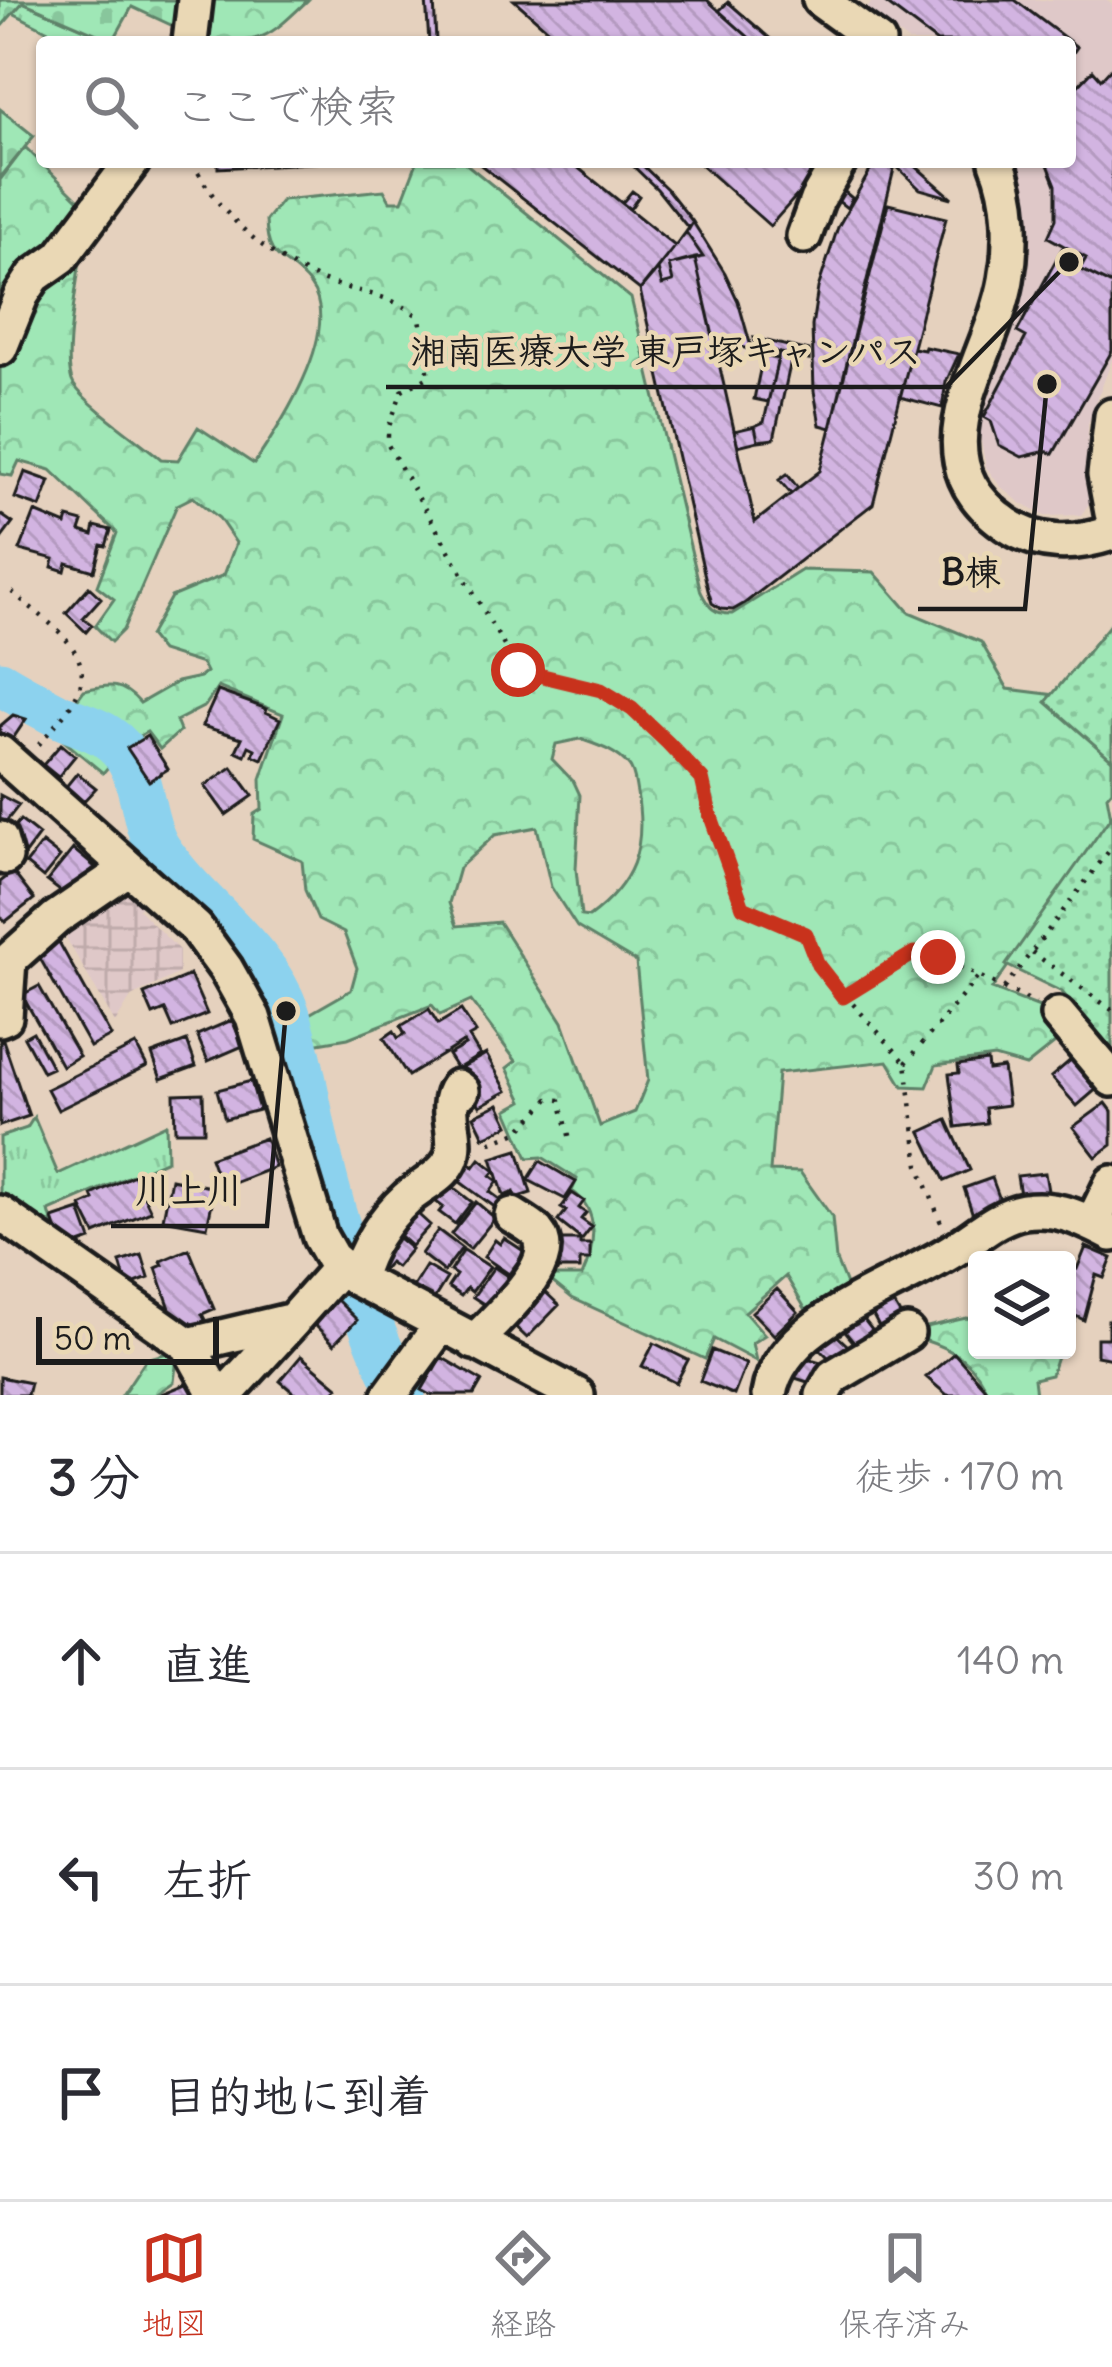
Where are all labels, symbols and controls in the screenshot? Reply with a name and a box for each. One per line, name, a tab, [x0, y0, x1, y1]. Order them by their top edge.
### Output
search box	[36, 36, 1076, 168]
icon: search	[78, 69, 144, 135]
text: ここで検索	[174, 78, 399, 134]
callout: 湘南医療大学 東戸塚キャンパス	[386, 315, 946, 387]
text: 湘南医療大学 東戸塚キャンパス	[410, 329, 922, 374]
callout: B棟	[918, 537, 1025, 609]
text: B棟	[941, 550, 1001, 595]
route start	[491, 643, 545, 697]
route end	[911, 930, 965, 984]
callout: 川上川	[111, 1154, 267, 1226]
text: 川上川	[135, 1168, 243, 1213]
map controls	[968, 1251, 1076, 1359]
button: layers	[968, 1251, 1076, 1359]
scale bar	[36, 1311, 219, 1364]
text: 50 m	[54, 1317, 131, 1359]
text: 3 分	[48, 1445, 140, 1509]
text: 徒歩 · 170 m	[855, 1452, 1064, 1501]
icon: ahead	[48, 1628, 114, 1694]
text: 直進	[162, 1636, 252, 1692]
text: 140 m	[957, 1636, 1064, 1685]
icon: left	[48, 1844, 114, 1910]
text: 左折	[162, 1852, 252, 1908]
text: 30 m	[973, 1852, 1064, 1901]
icon: arrive	[48, 2060, 114, 2126]
text: 目的地に到着	[162, 2068, 432, 2124]
tab: 地図	[141, 2225, 207, 2345]
tab: 経路	[490, 2225, 556, 2345]
tab: 保存済み	[839, 2225, 971, 2345]

